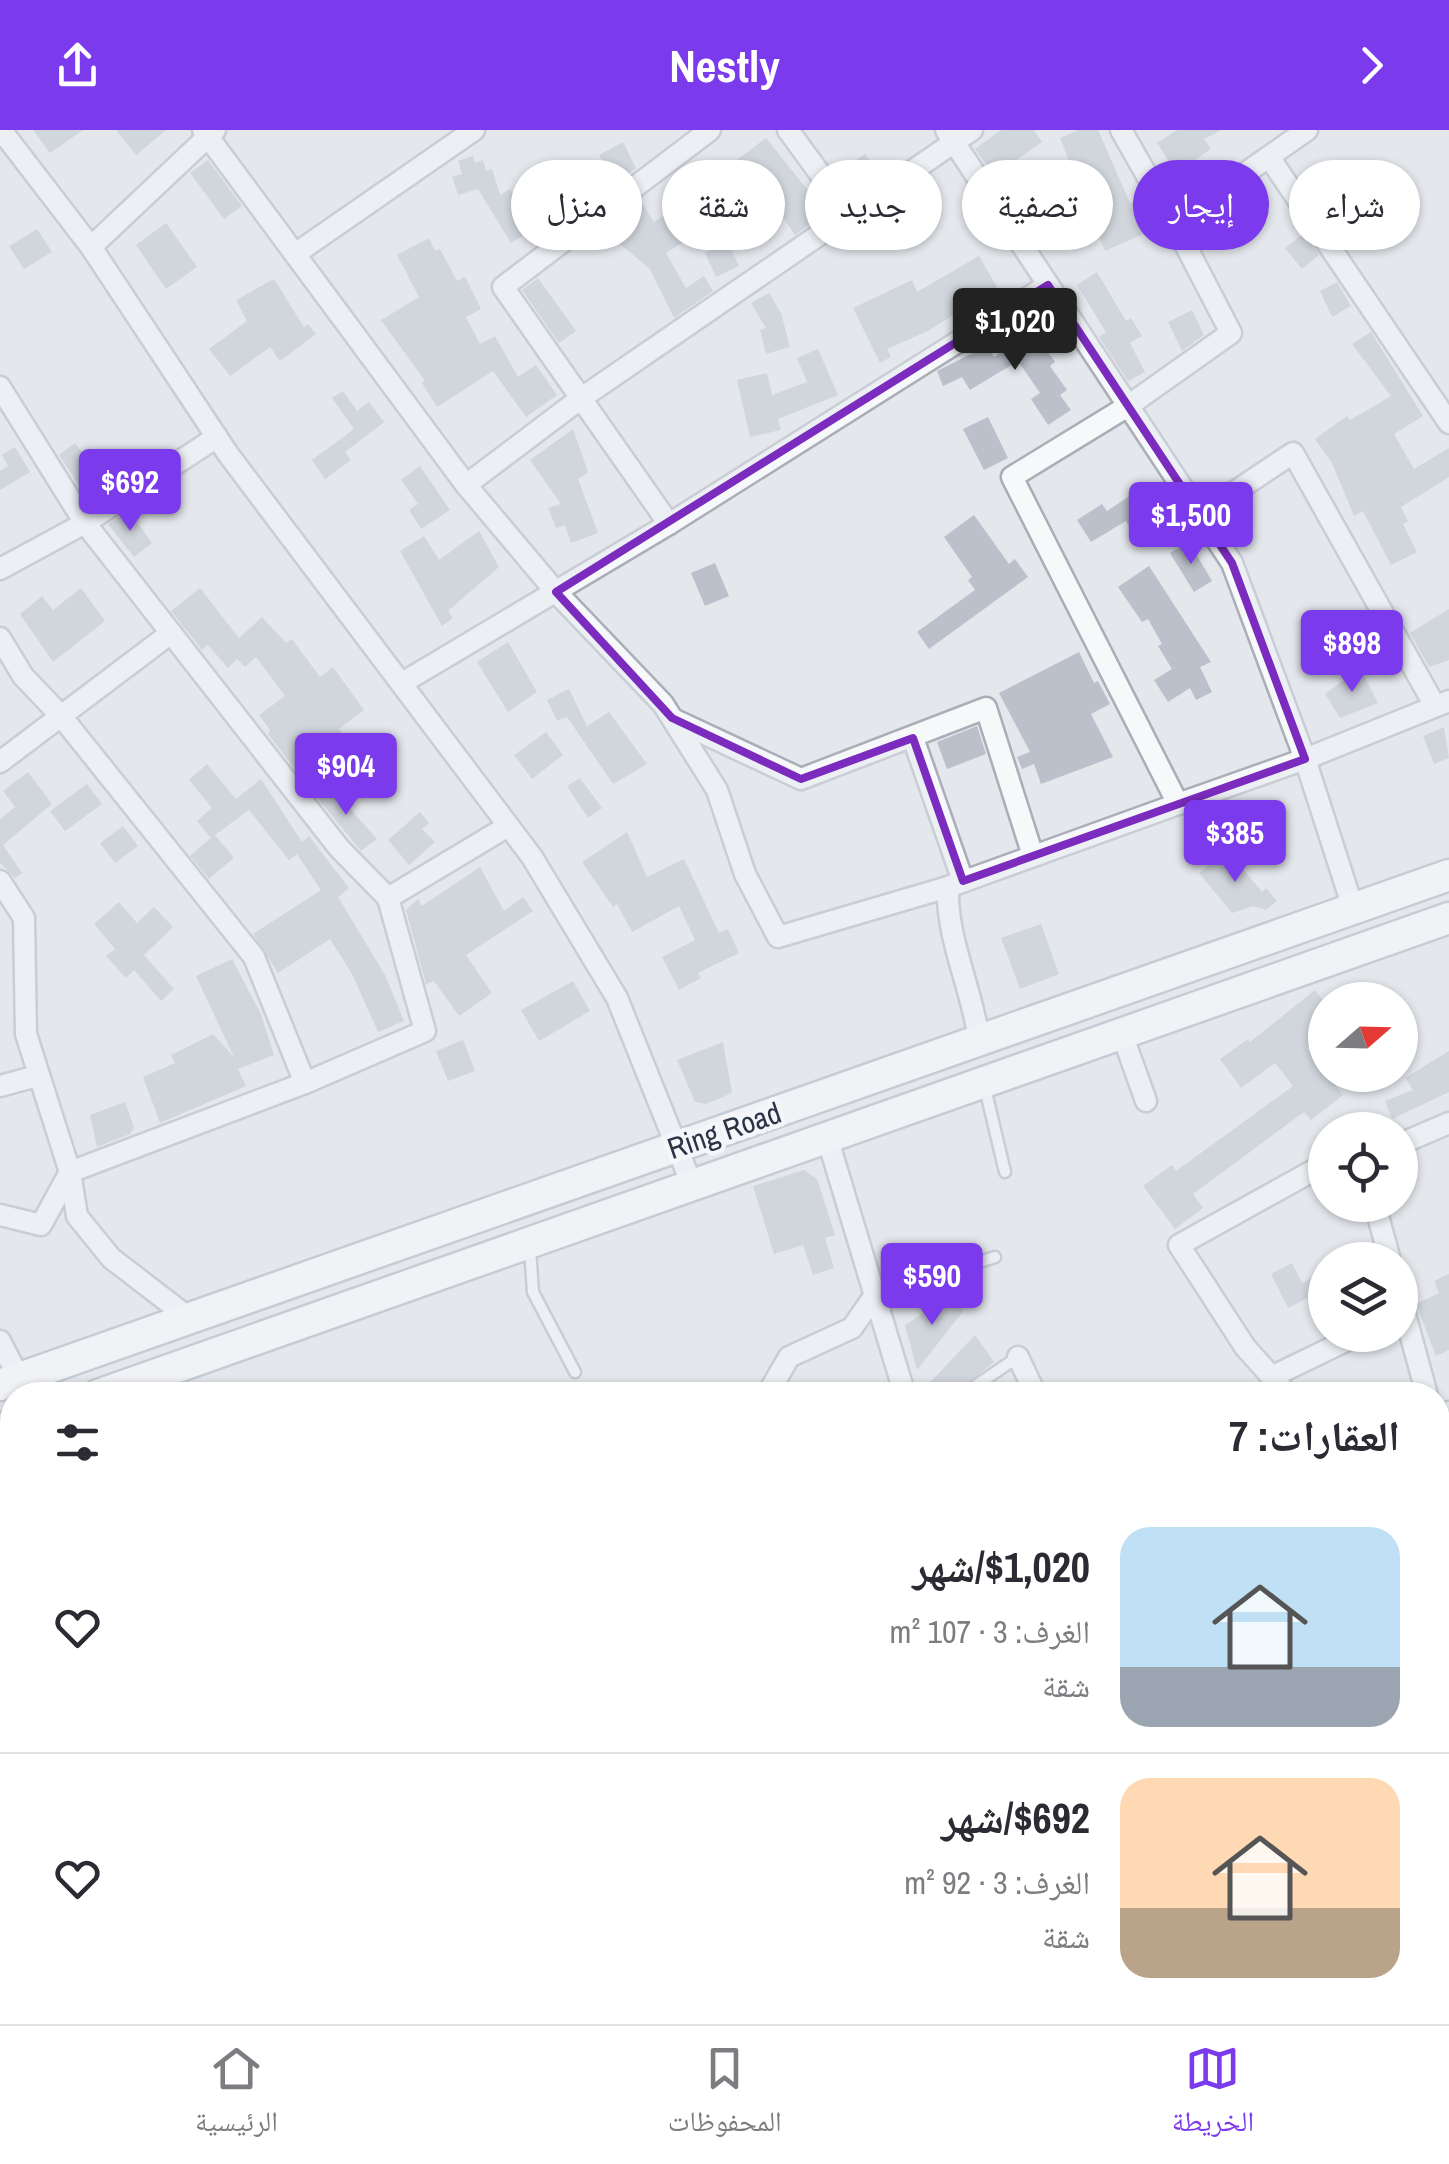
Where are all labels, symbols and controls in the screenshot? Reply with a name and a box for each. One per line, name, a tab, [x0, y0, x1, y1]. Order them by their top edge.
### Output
text: Nestly	[669, 35, 780, 96]
icon: share	[50, 38, 105, 93]
icon: forward	[1344, 38, 1399, 93]
chip: منزل	[511, 160, 642, 250]
chip: شقة	[662, 160, 785, 250]
chip: جديد	[805, 160, 942, 250]
chip: تصفية	[962, 160, 1113, 250]
chip: إيجار	[1133, 160, 1269, 250]
chip: شراء	[1289, 160, 1420, 250]
pin: $1,020	[934, 288, 1096, 373]
text: $1,020	[975, 299, 1055, 342]
pin: $692	[71, 449, 189, 534]
text: $692	[101, 460, 159, 503]
pin: $1,500	[1110, 482, 1272, 567]
text: $1,500	[1151, 493, 1231, 536]
pin: $898	[1293, 610, 1411, 695]
text: $898	[1323, 621, 1381, 664]
pin: $904	[287, 733, 405, 818]
text: $904	[317, 744, 375, 787]
pin: $385	[1176, 800, 1294, 885]
text: $385	[1206, 811, 1264, 854]
north arrow	[1308, 982, 1418, 1092]
map controls	[1308, 982, 1418, 1352]
street label: Ring Road	[662, 1092, 786, 1168]
button: locate	[1308, 1112, 1418, 1222]
button: layers	[1308, 1242, 1418, 1352]
pin: $590	[873, 1243, 991, 1328]
text: $590	[903, 1254, 961, 1297]
text: العقارات: 7	[1229, 1408, 1400, 1464]
icon: filters	[50, 1415, 105, 1470]
text: $1,020/شهر	[912, 1539, 1090, 1595]
icon: home	[1200, 1567, 1320, 1687]
icon: heart	[50, 1600, 105, 1655]
text: الغرف: 3 · 107 m²	[890, 1610, 1090, 1653]
text: شقة	[1042, 1664, 1090, 1707]
text: $692/شهر	[941, 1790, 1090, 1846]
icon: home	[1200, 1818, 1320, 1938]
icon: heart	[50, 1851, 105, 1906]
text: الغرف: 3 · 92 m²	[904, 1861, 1090, 1904]
text: شقة	[1042, 1915, 1090, 1958]
tab: الرئيسية	[195, 2041, 278, 2149]
tab: المحفوظات	[668, 2041, 782, 2149]
tab: الخريطة	[1172, 2041, 1254, 2149]

